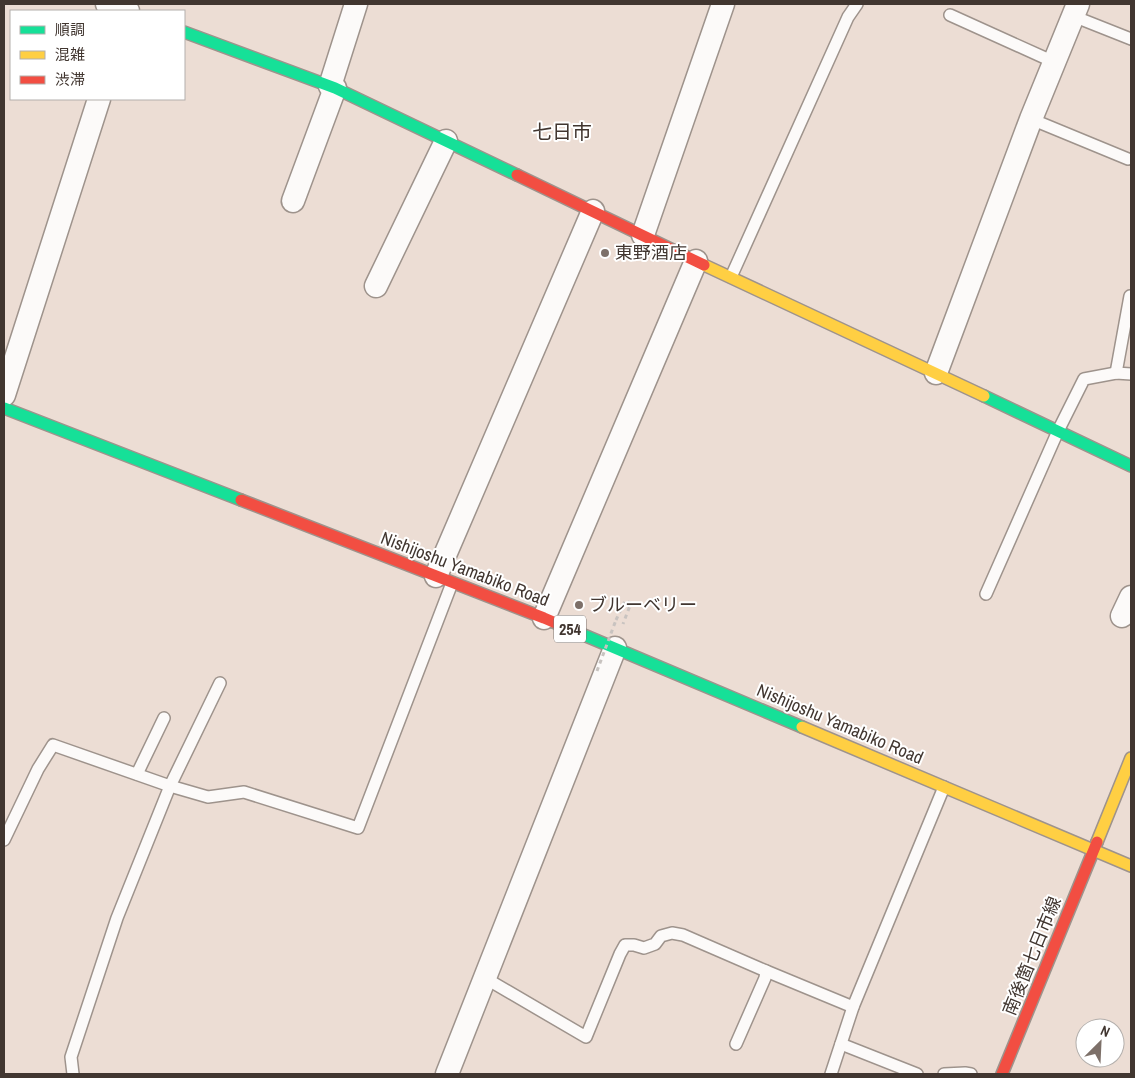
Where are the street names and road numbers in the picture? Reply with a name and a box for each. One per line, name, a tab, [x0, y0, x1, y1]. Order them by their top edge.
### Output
street label: Nishijoshu Yamabiko Road	[377, 525, 553, 612]
road number: 254	[554, 616, 586, 642]
street label: Nishijoshu Yamabiko Road	[753, 677, 927, 770]
street label: 南後箇七日市線	[996, 893, 1067, 1019]

